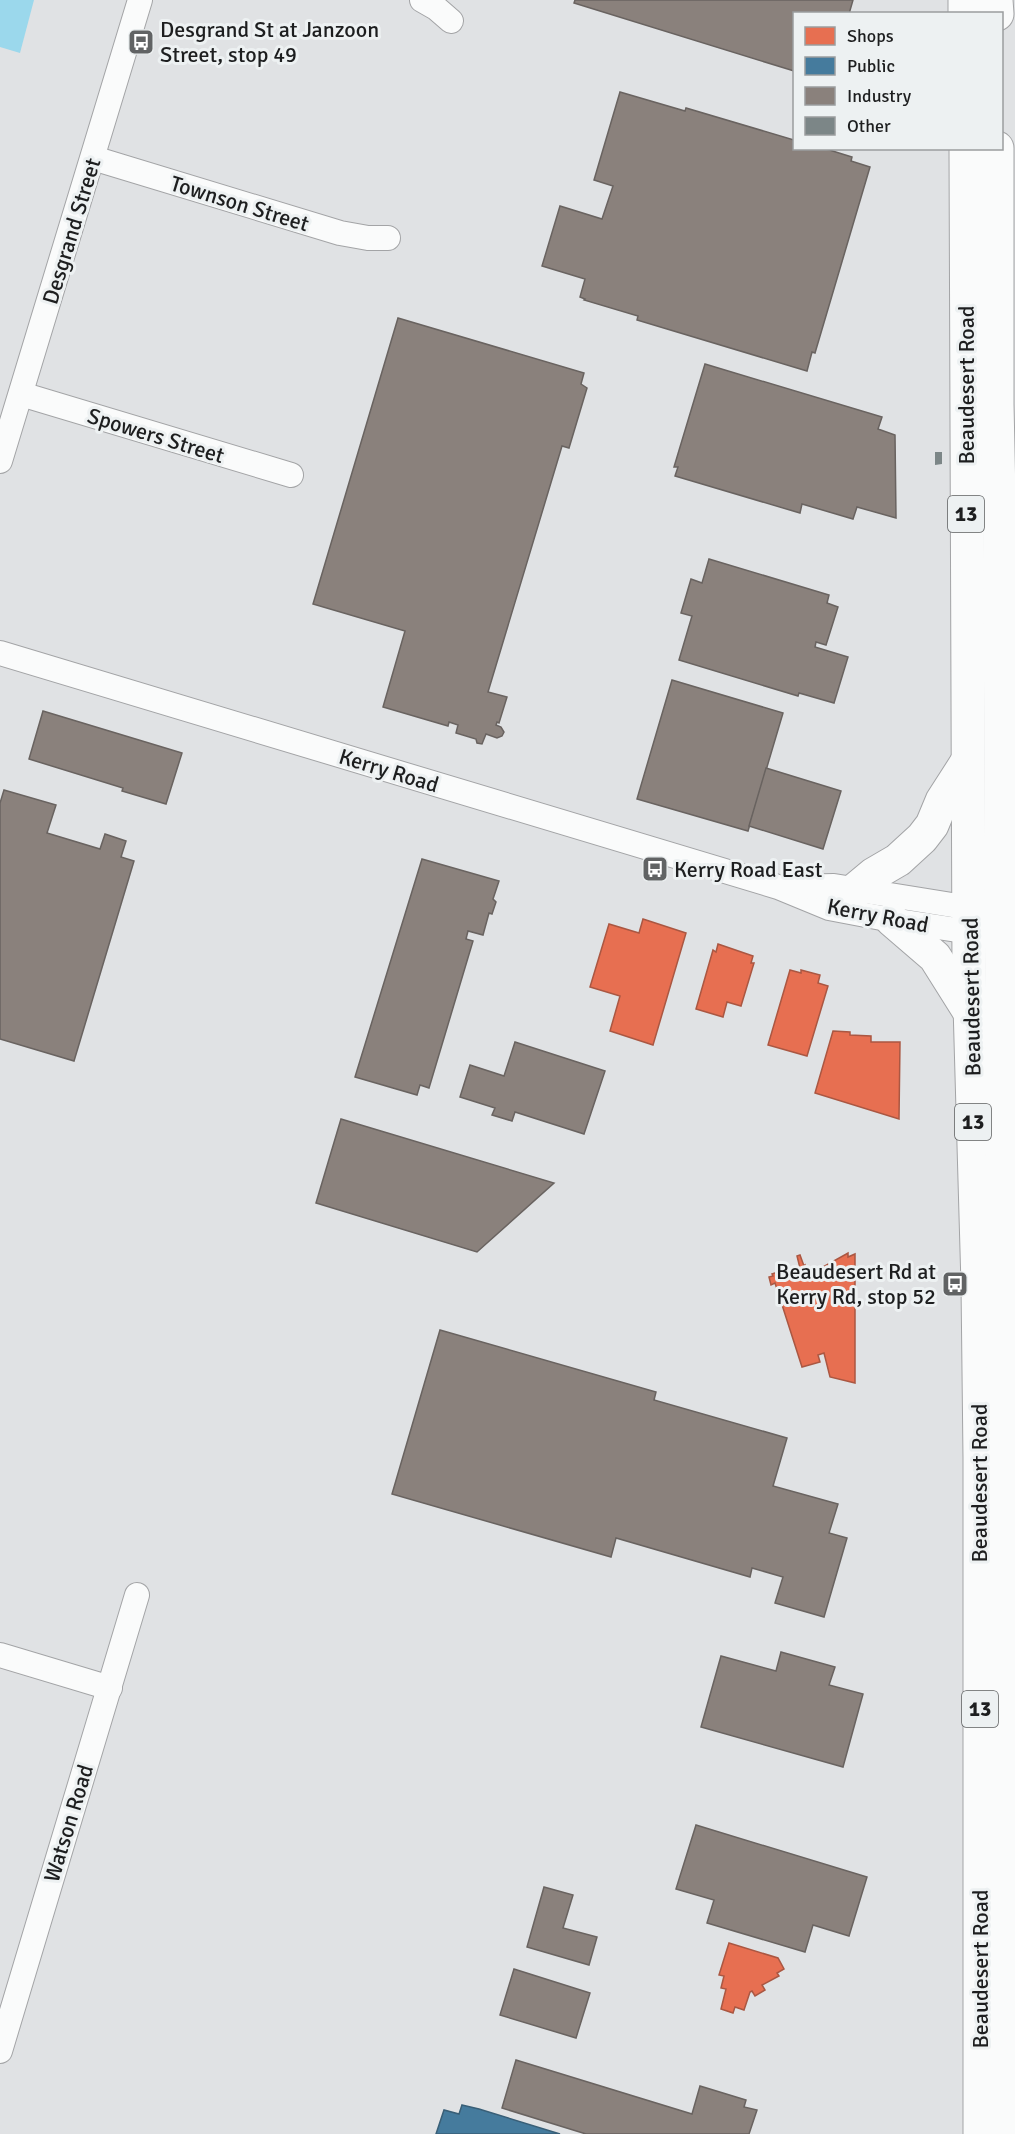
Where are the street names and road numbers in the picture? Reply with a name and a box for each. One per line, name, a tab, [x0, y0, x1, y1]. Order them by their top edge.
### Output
street label: Desgrand Street	[36, 155, 107, 307]
street label: Townson Street	[167, 170, 313, 237]
street label: Beaudesert Road	[953, 306, 980, 465]
street label: Spowers Street	[84, 402, 228, 469]
road number: 13	[948, 496, 984, 532]
street label: Kerry Road	[336, 743, 442, 798]
street label: Kerry Road	[825, 892, 931, 939]
street label: Beaudesert Road	[957, 917, 986, 1077]
road number: 13	[955, 1104, 991, 1140]
street label: Beaudesert Road	[966, 1404, 993, 1563]
road number: 13	[962, 1691, 998, 1727]
street label: Watson Road	[38, 1761, 99, 1885]
street label: Beaudesert Road	[967, 1890, 994, 2049]

